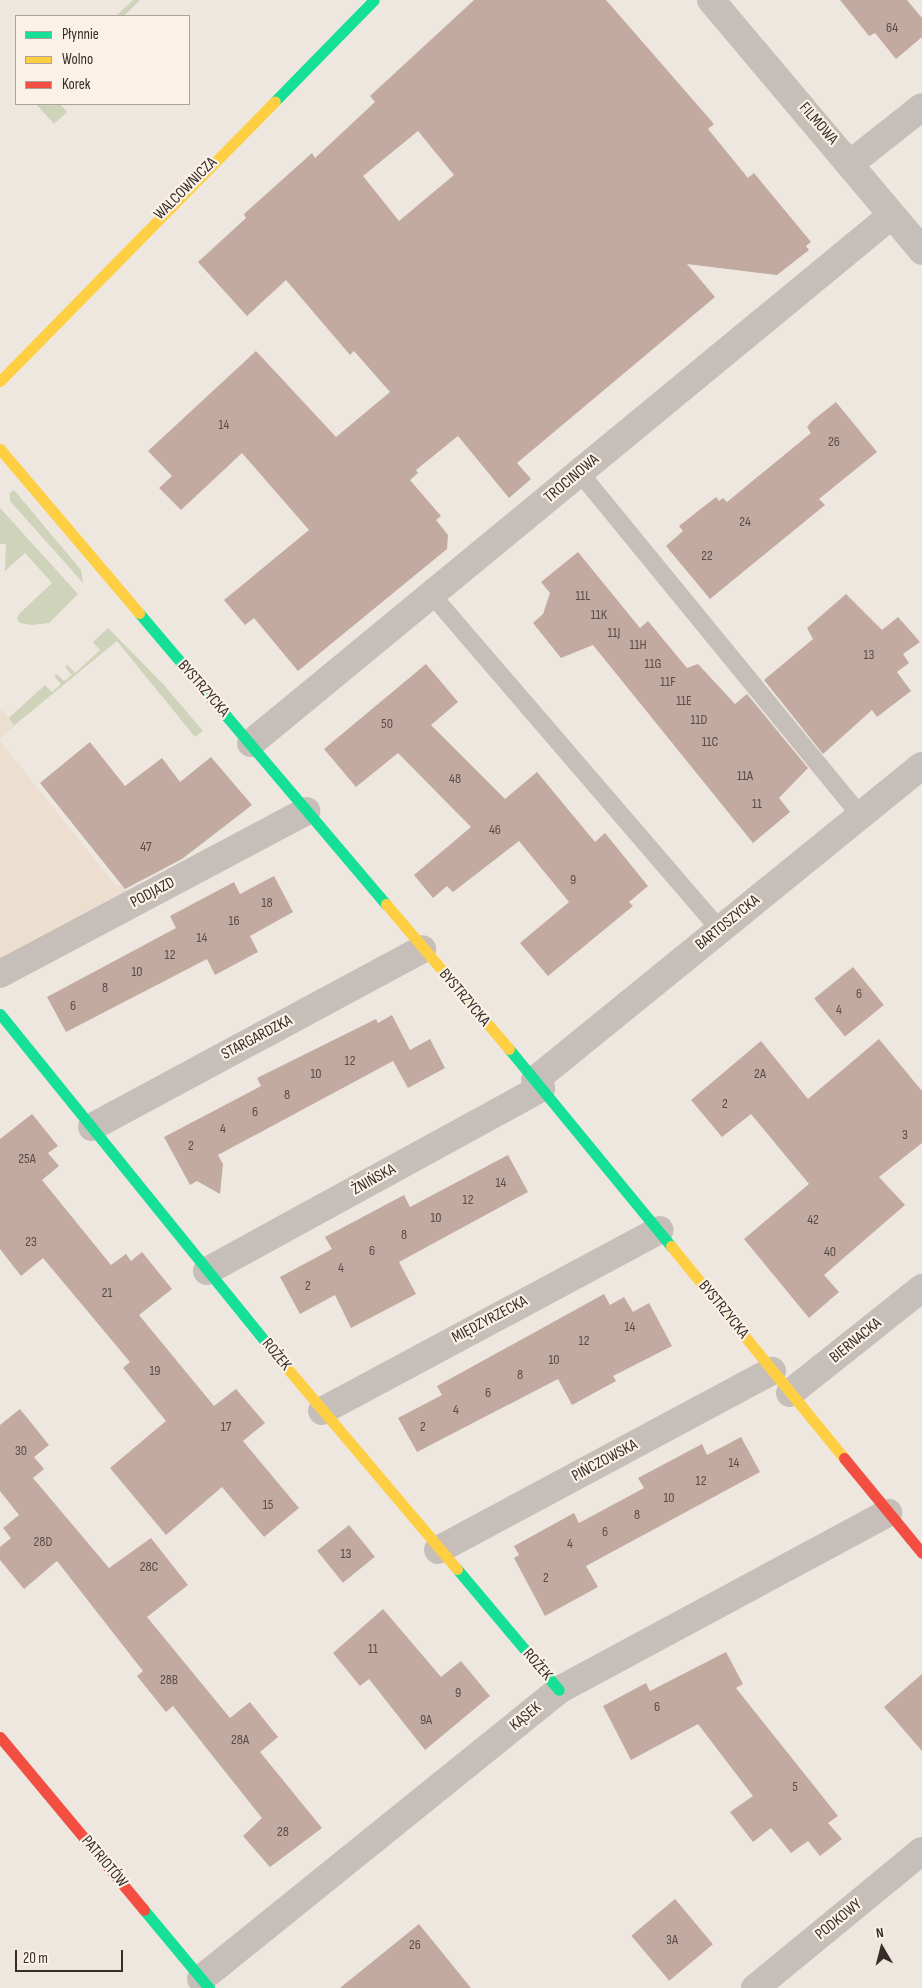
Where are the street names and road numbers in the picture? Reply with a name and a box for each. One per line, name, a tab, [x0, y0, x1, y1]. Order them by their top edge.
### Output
street label: FILMOWA	[794, 99, 842, 149]
street label: WALCOWNICZA	[151, 154, 221, 224]
street label: TROCINOWA	[541, 451, 603, 507]
street label: BYSTRZYCKA	[173, 657, 233, 721]
street label: PODJAZD	[128, 873, 178, 913]
street label: BARTOSZYCKA	[692, 891, 764, 955]
street label: BYSTRZYCKA	[434, 965, 494, 1031]
street label: STARGARDZKA	[218, 1011, 296, 1065]
street label: ŻNIŃSKA	[349, 1160, 399, 1200]
street label: BYSTRZYCKA	[694, 1277, 752, 1343]
street label: MIĘDZYRZECKA	[449, 1292, 531, 1348]
street label: BIERNACKA	[826, 1314, 886, 1368]
street label: ROŻEK	[257, 1335, 295, 1375]
street label: PIŃCZOWSKA	[569, 1436, 641, 1486]
street label: ROŻEK	[518, 1645, 556, 1685]
street label: KĄSEK	[506, 1699, 546, 1735]
street label: PATRIOTÓW	[77, 1832, 131, 1892]
street label: PODKOWY	[812, 1895, 866, 1945]

